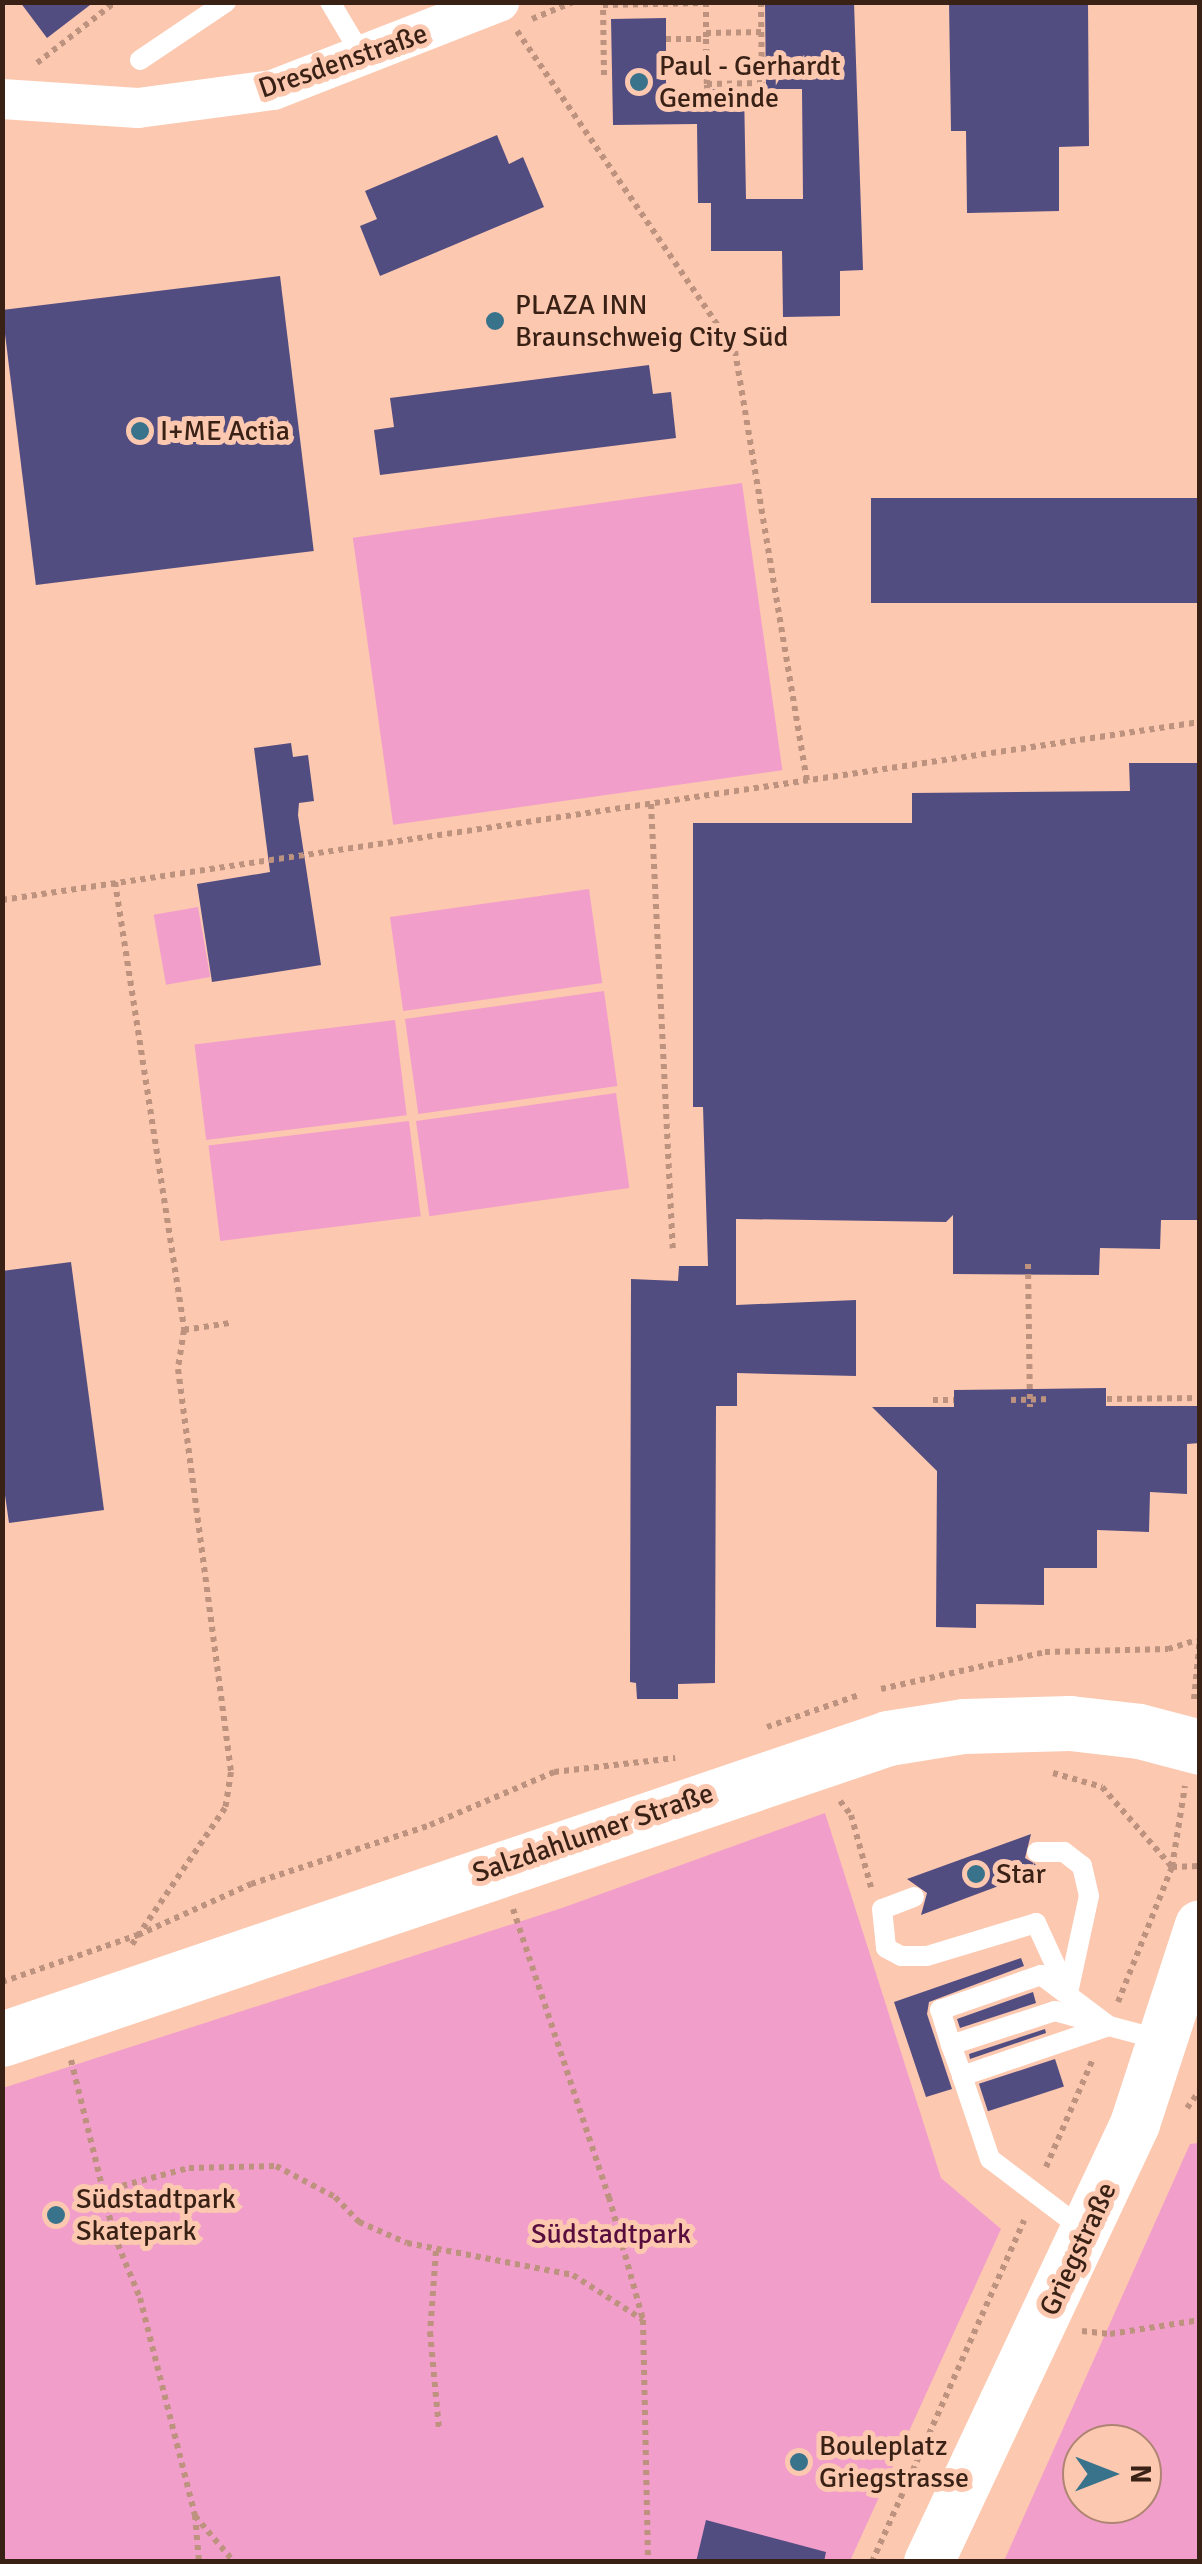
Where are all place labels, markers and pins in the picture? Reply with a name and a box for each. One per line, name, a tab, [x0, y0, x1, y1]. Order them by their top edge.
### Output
place label: Paul - Gerhardt Gemeinde	[659, 49, 841, 115]
marker: Paul - Gerhardt Gemeinde	[628, 71, 650, 93]
place label: PLAZA INN Braunschweig City Süd	[515, 288, 788, 354]
marker: PLAZA INN Braunschweig City Süd	[484, 310, 506, 332]
place label: I+ME Actia	[160, 414, 290, 448]
marker: I+ME Actia	[129, 420, 151, 442]
place label: Star	[996, 1857, 1046, 1891]
marker: Star	[965, 1863, 987, 1885]
place label: Südstadtpark Skatepark	[76, 2182, 236, 2248]
marker: Südstadtpark Skatepark	[45, 2204, 67, 2226]
place label: Bouleplatz Griegstrasse	[819, 2429, 969, 2495]
marker: Bouleplatz Griegstrasse	[788, 2451, 810, 2473]

